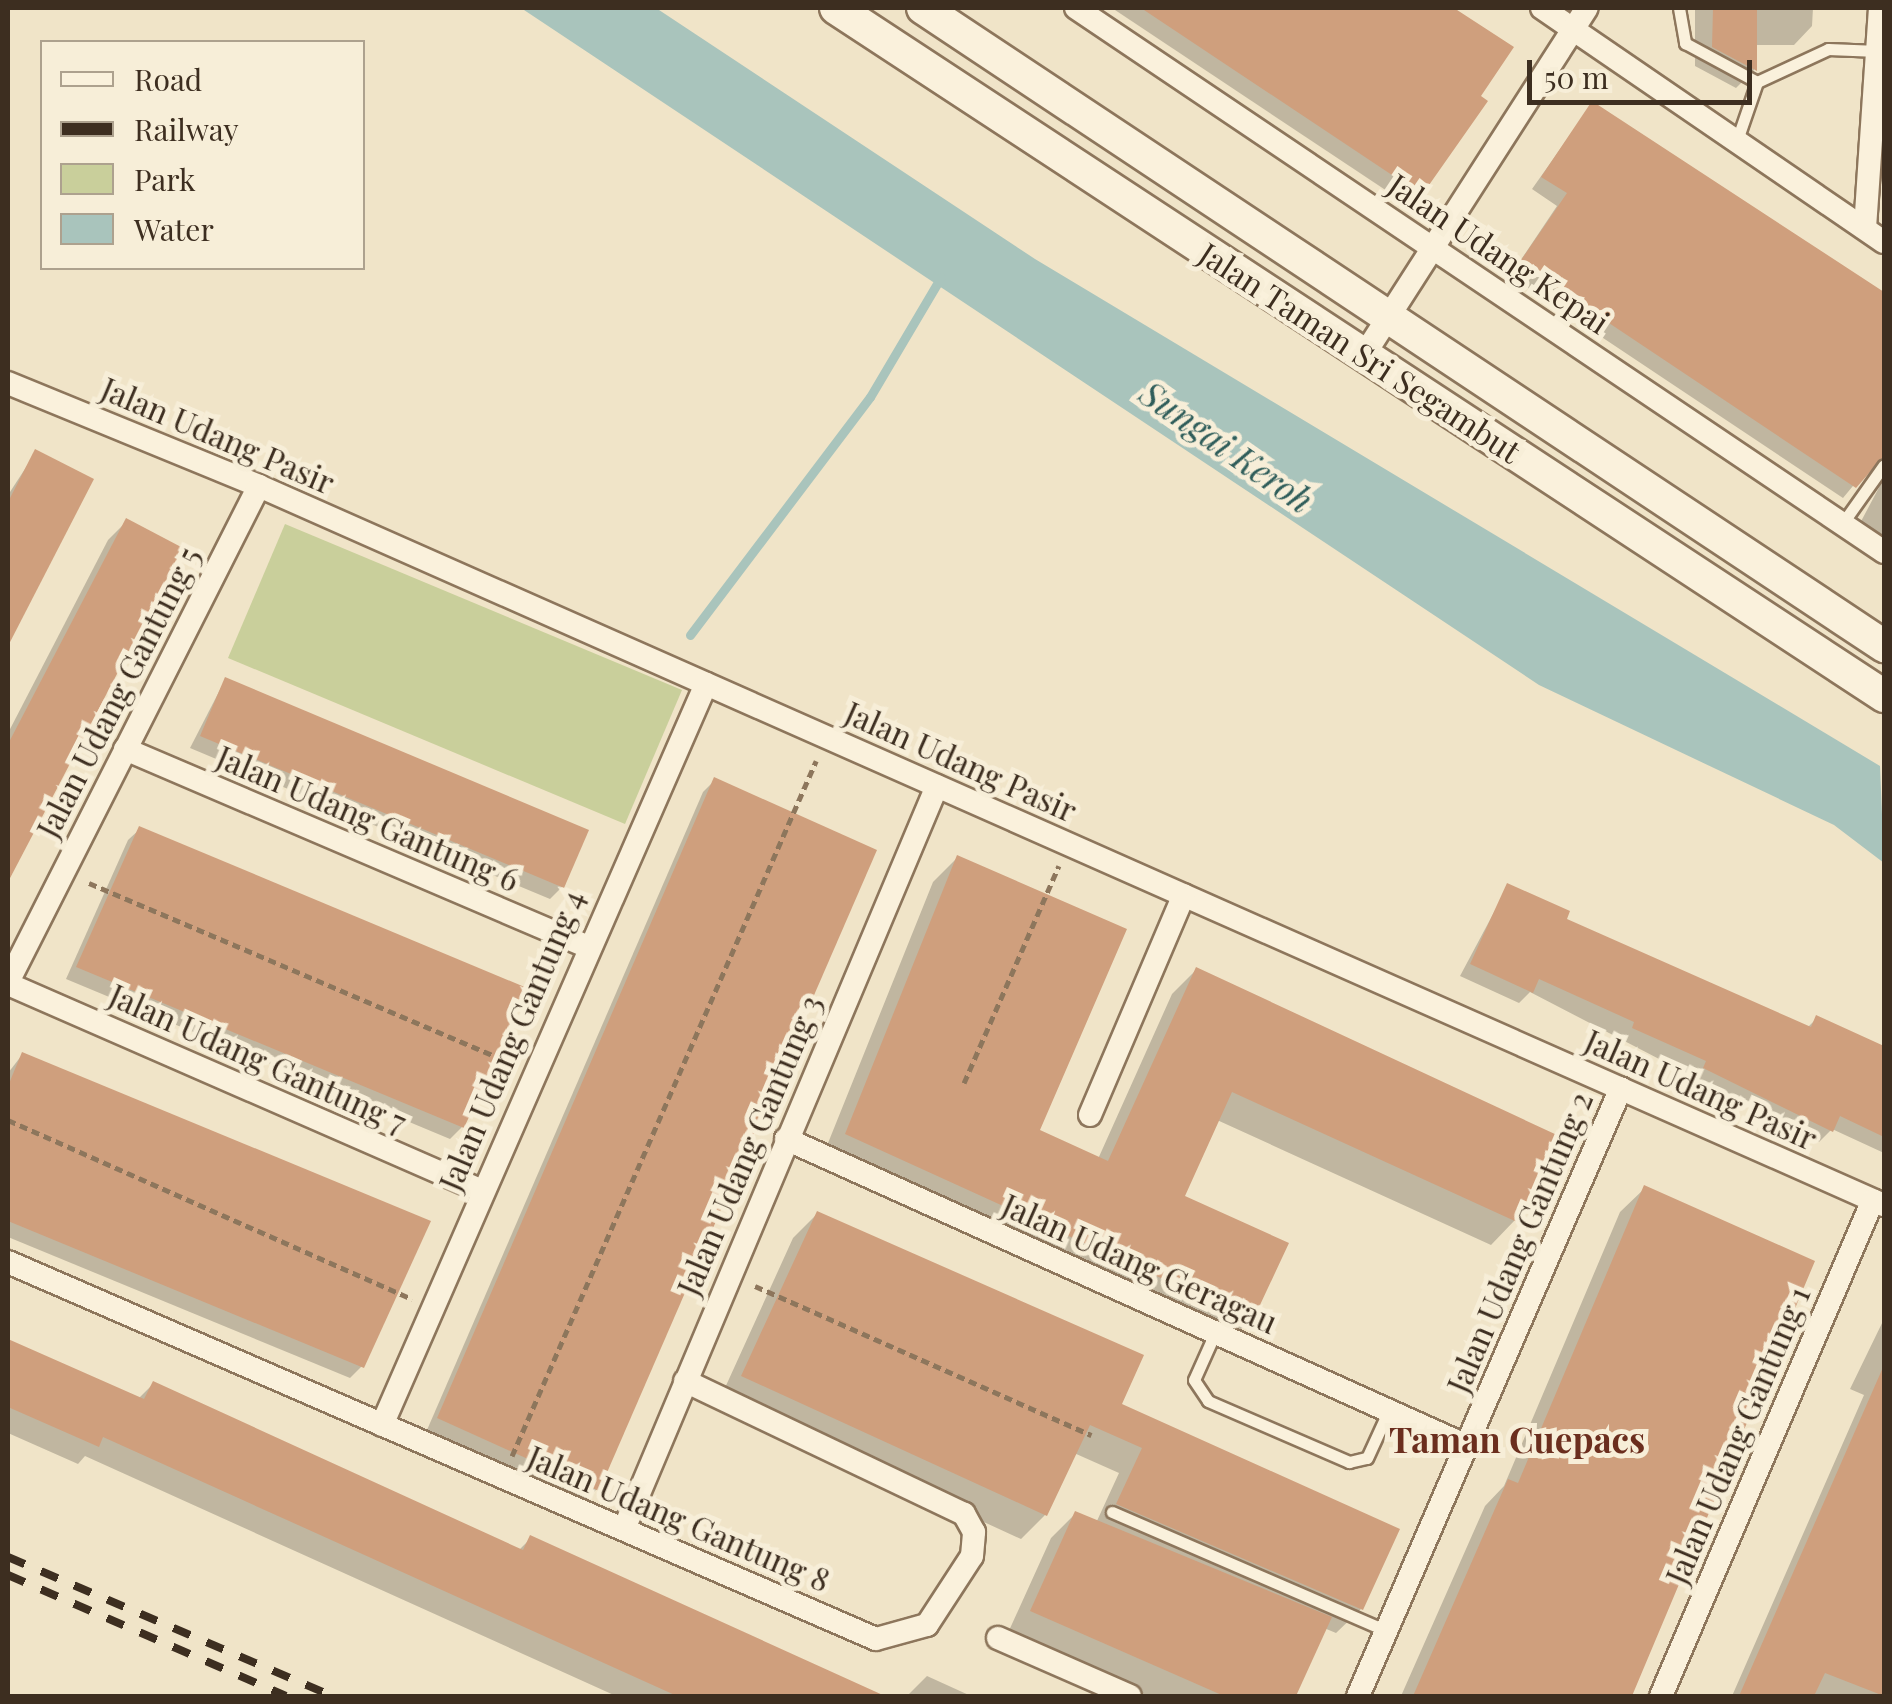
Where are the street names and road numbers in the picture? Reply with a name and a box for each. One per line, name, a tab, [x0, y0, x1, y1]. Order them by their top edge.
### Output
street label: Jalan Udang Kepai	[1381, 165, 1617, 341]
street label: Jalan Taman Sri Segambut	[1192, 234, 1528, 470]
street label: Jalan Udang Pasir	[96, 369, 340, 501]
street label: Jalan Udang Gantung 5	[28, 540, 208, 844]
street label: Jalan Udang Pasir	[839, 693, 1083, 829]
street label: Jalan Udang Gantung 6	[211, 737, 525, 899]
street label: Jalan Udang Gantung 4	[430, 883, 592, 1197]
street label: Jalan Udang Gantung 7	[104, 975, 412, 1141]
street label: Jalan Udang Gantung 3	[668, 989, 830, 1301]
street label: Jalan Udang Pasir	[1579, 1021, 1823, 1157]
street label: Jalan Udang Gantung 2	[1438, 1086, 1600, 1398]
street label: Jalan Udang Geragau	[997, 1185, 1283, 1341]
street label: Jalan Udang Gantung 1	[1657, 1280, 1817, 1590]
street label: Jalan Udang Gantung 8	[522, 1437, 836, 1599]

